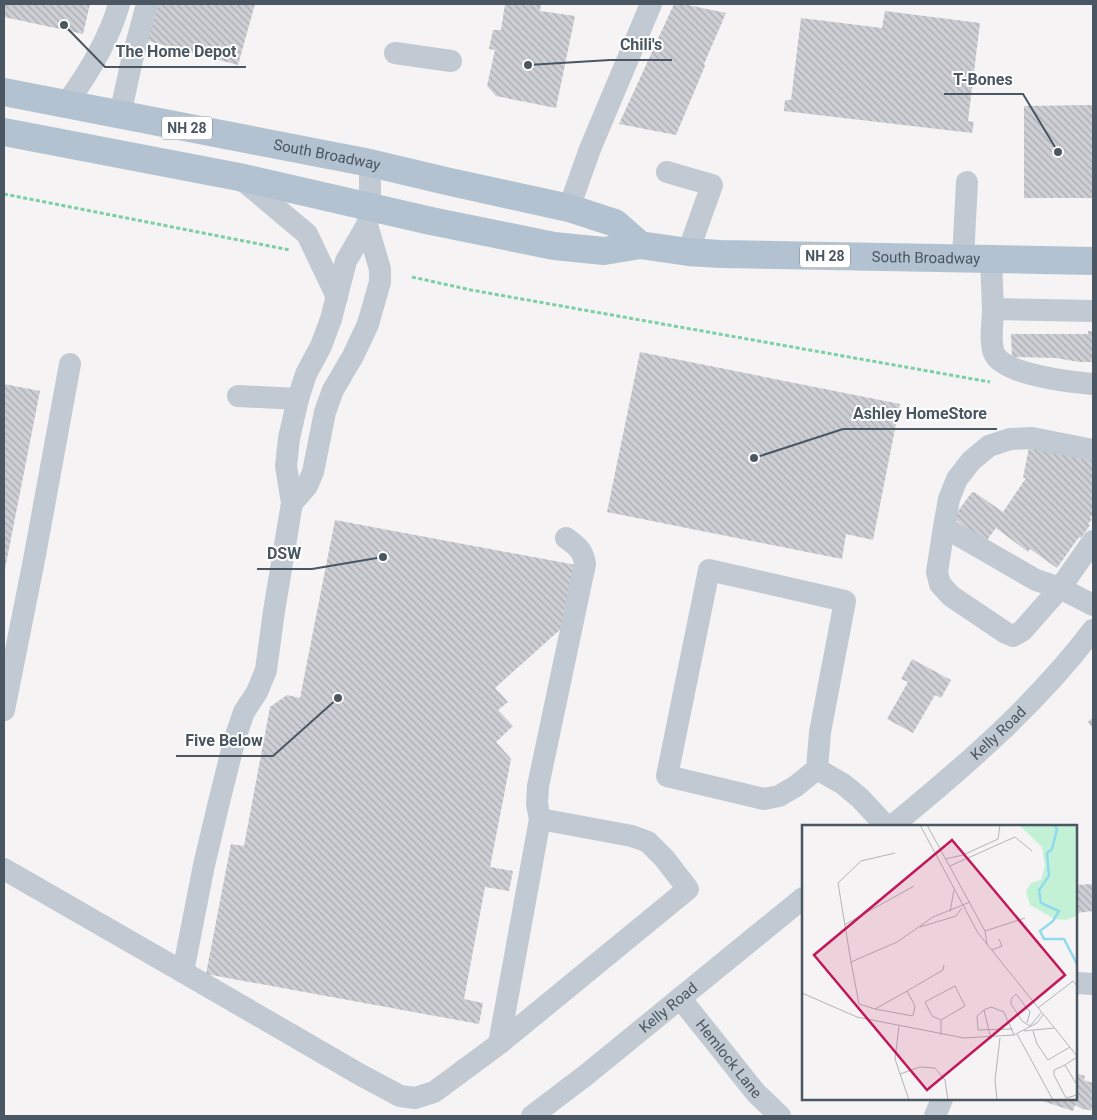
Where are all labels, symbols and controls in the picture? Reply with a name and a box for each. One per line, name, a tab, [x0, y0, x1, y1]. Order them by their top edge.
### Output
callout: Chili's	[610, 29, 672, 60]
text: Chili's	[620, 35, 662, 54]
callout: The Home Depot	[105, 36, 246, 67]
text: The Home Depot	[116, 42, 237, 61]
callout: T-Bones	[944, 63, 1023, 94]
text: T-Bones	[953, 70, 1013, 89]
road number: NH 28	[162, 116, 212, 140]
street label: South Broadway	[272, 135, 382, 174]
road number: NH 28	[800, 245, 850, 268]
street label: South Broadway	[871, 248, 980, 268]
callout: Ashley HomeStore	[843, 398, 997, 429]
text: Ashley HomeStore	[853, 404, 987, 423]
callout: DSW	[257, 538, 312, 569]
text: DSW	[267, 544, 301, 563]
street label: Kelly Road	[967, 703, 1030, 764]
callout: Five Below	[176, 725, 273, 756]
text: Five Below	[185, 731, 263, 750]
inset map	[802, 825, 1077, 1100]
street label: Kelly Road	[636, 979, 701, 1037]
street label: Hemlock Lane	[692, 1016, 765, 1102]

